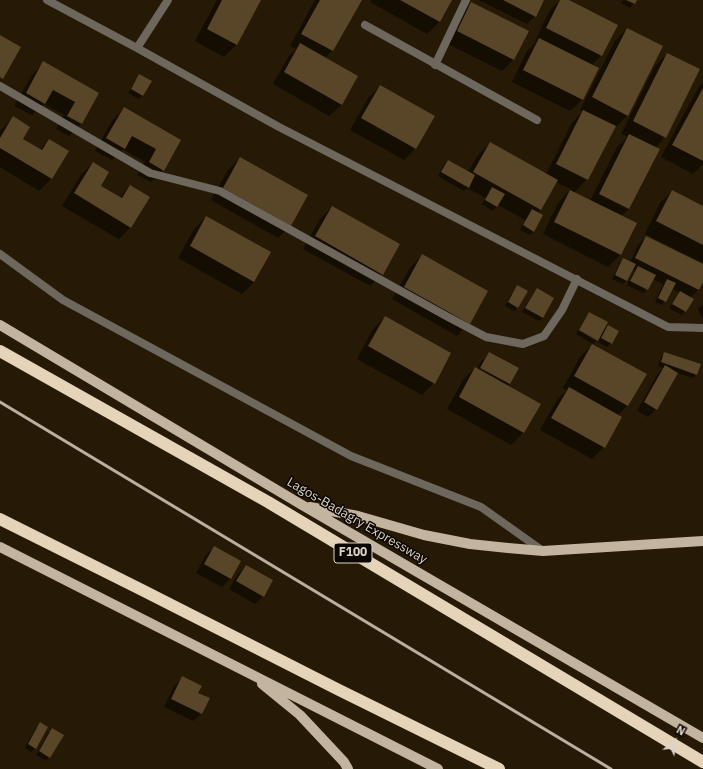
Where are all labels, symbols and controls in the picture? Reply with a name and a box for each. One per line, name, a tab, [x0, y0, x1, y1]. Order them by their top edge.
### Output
street label: Lagos-Badagry Expressway	[284, 474, 430, 568]
road number: F100	[334, 543, 372, 563]
north arrow	[655, 721, 695, 761]
text: N	[674, 722, 688, 739]

